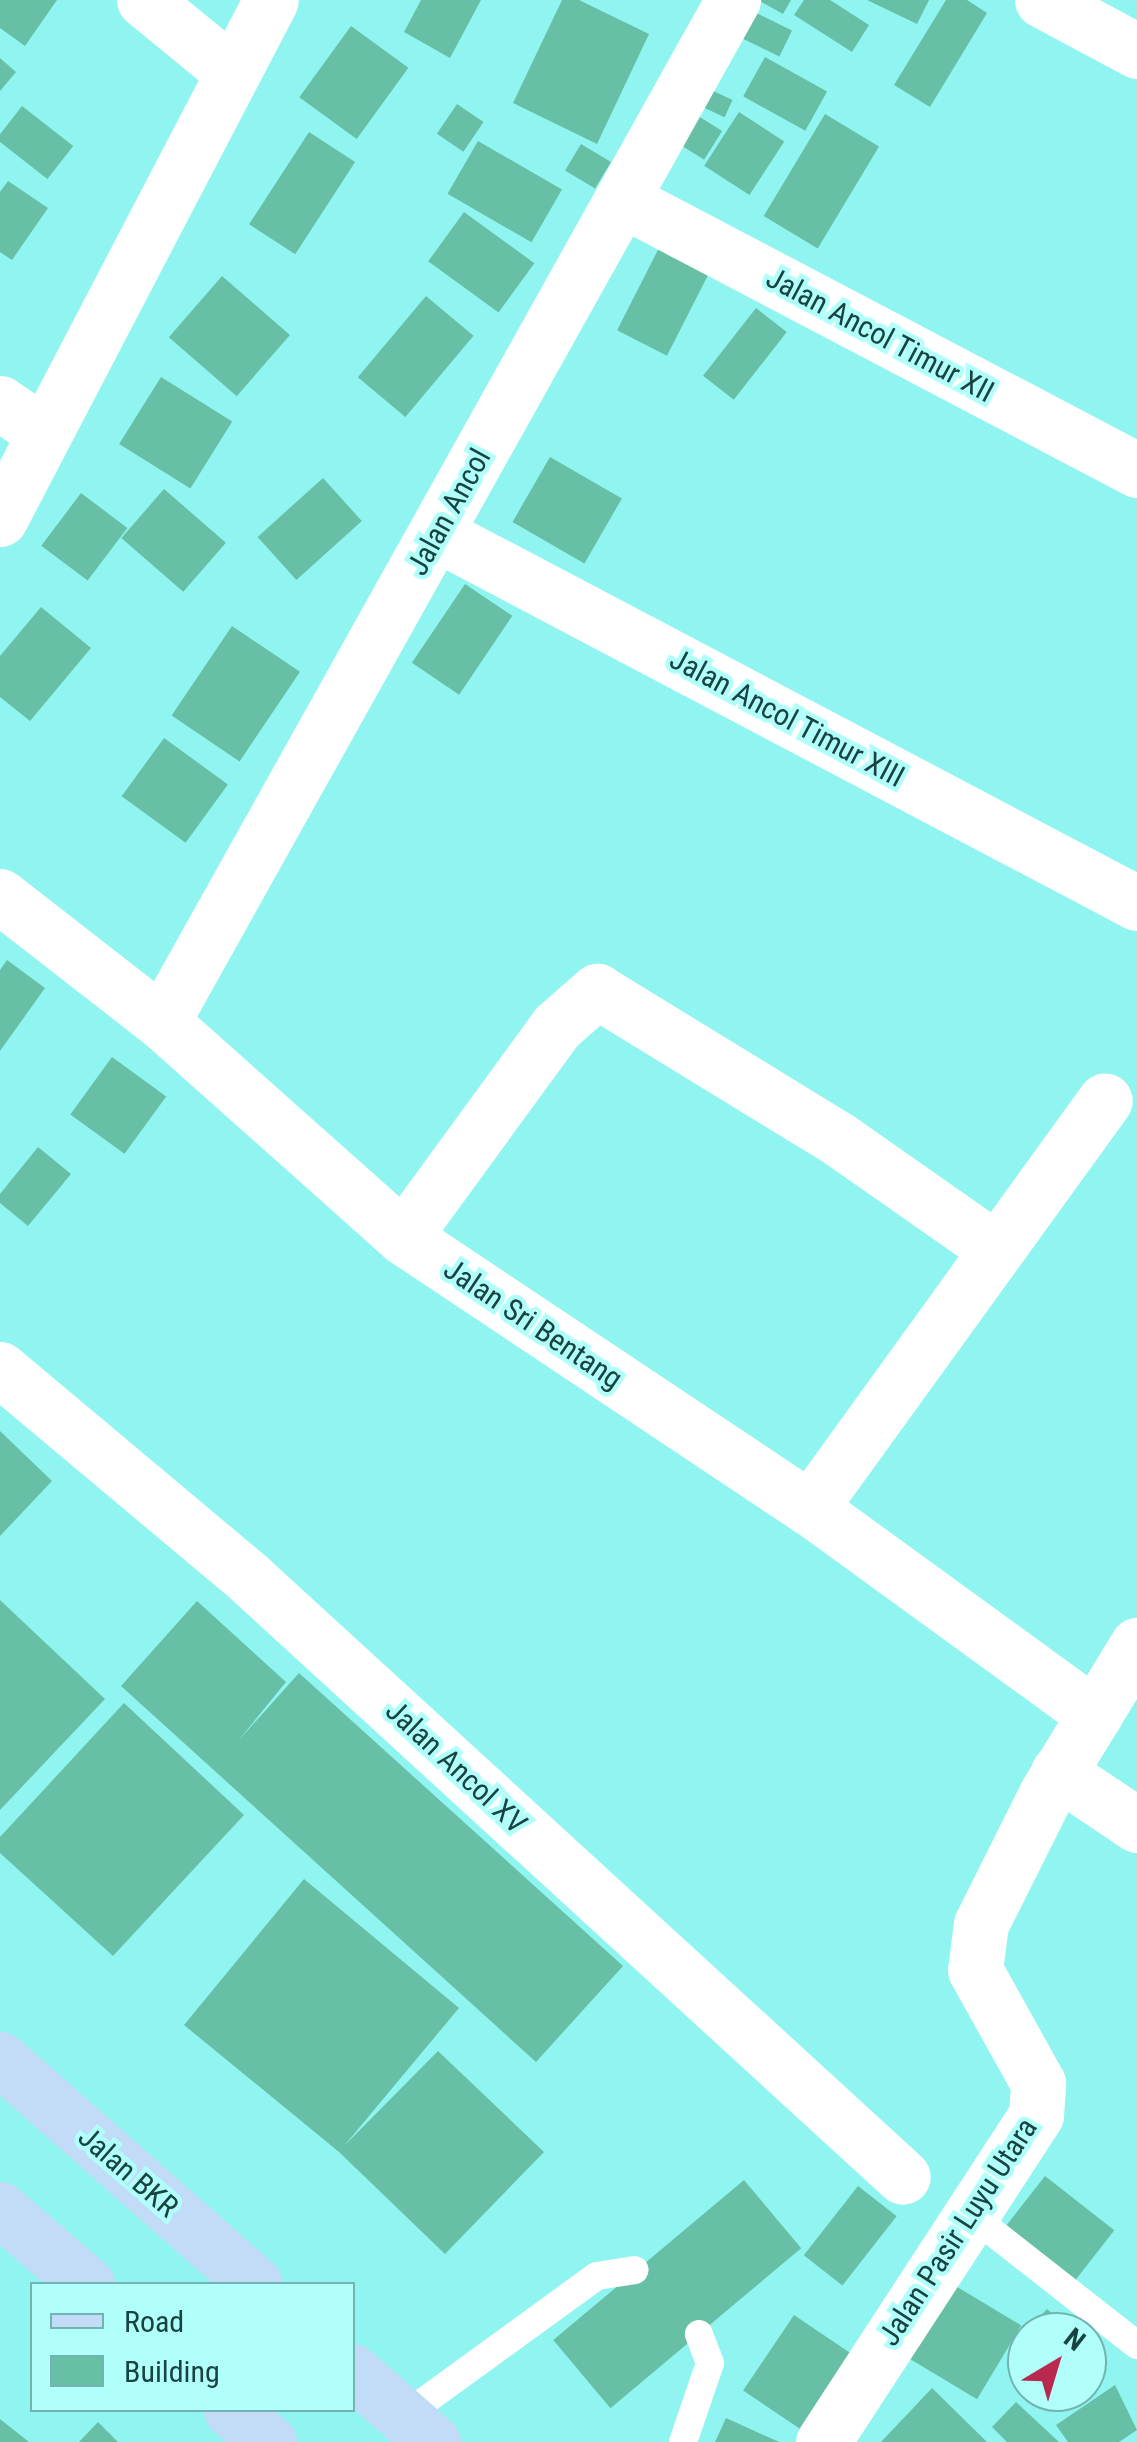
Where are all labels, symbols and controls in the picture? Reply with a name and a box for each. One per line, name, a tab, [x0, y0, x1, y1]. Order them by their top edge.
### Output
street label: Jalan Ancol Timur XII	[760, 260, 1000, 410]
street label: Jalan Ancol	[400, 442, 498, 582]
street label: Jalan Ancol Timur XIII	[663, 641, 911, 795]
street label: Jalan Sri Bentang	[437, 1251, 629, 1397]
street label: Jalan Ancol XV	[378, 1693, 534, 1841]
street label: Jalan Pasir Luyu Utara	[871, 2111, 1045, 2353]
street label: Jalan BKR	[71, 2119, 185, 2225]
legend	[30, 2282, 355, 2412]
text: Road	[124, 2304, 184, 2339]
north arrow	[1007, 2312, 1107, 2412]
text: N	[1058, 2321, 1091, 2358]
text: Building	[124, 2354, 220, 2389]

